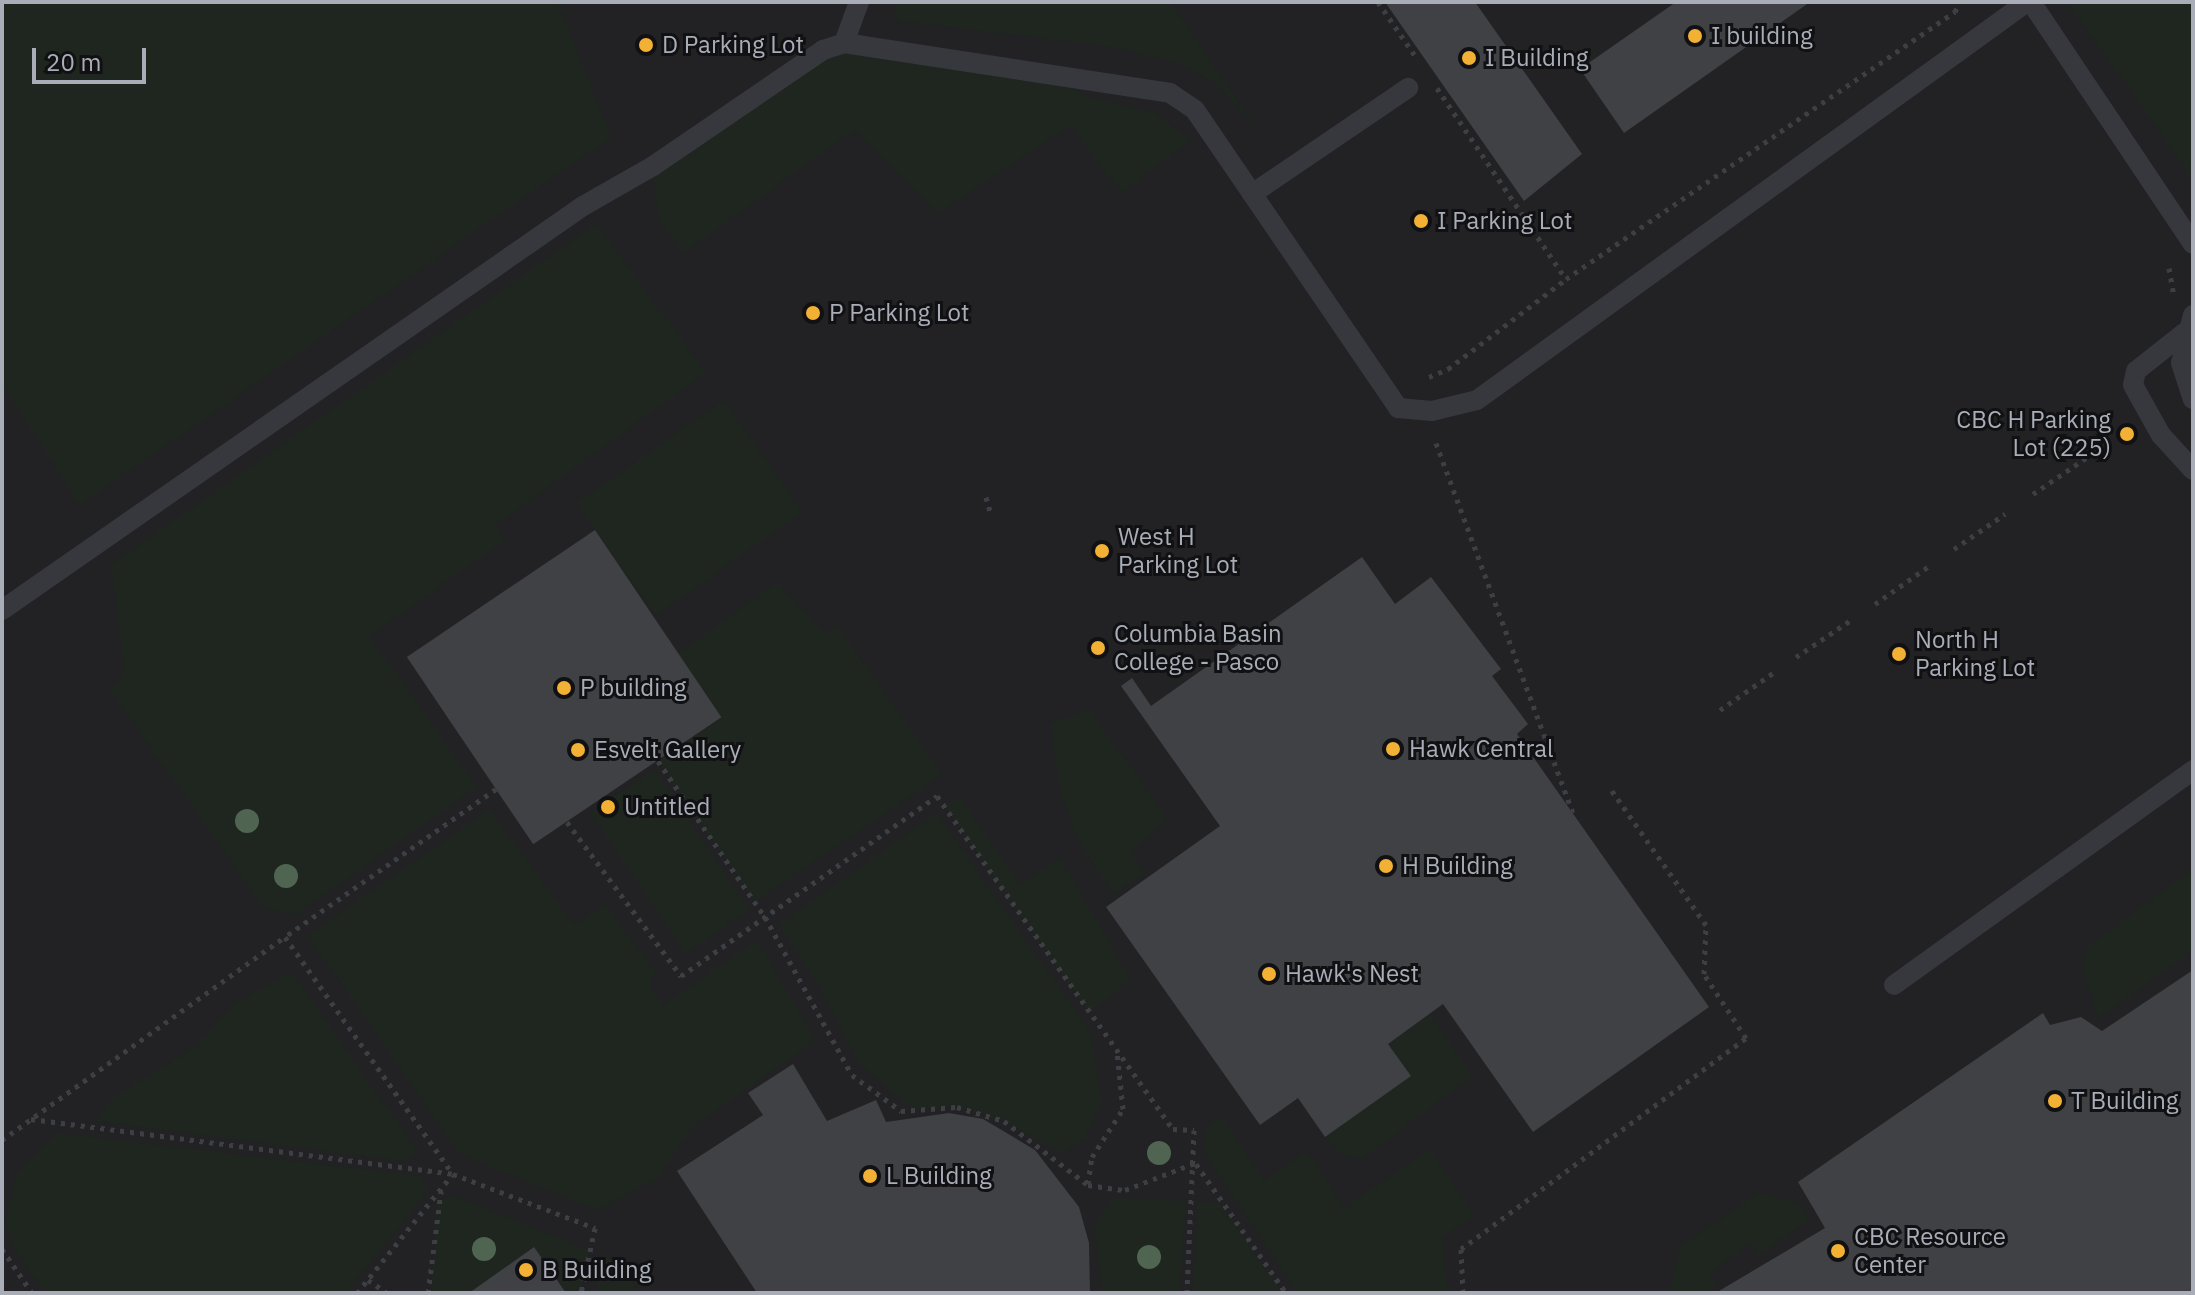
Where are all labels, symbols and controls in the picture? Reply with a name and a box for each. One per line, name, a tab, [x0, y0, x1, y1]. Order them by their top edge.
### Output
place label: I building	[1711, 22, 1813, 50]
marker: I building	[1686, 27, 1704, 45]
place label: D Parking Lot	[662, 31, 804, 59]
scale bar	[36, 32, 150, 82]
marker: D Parking Lot	[637, 36, 655, 54]
place label: I Building	[1485, 44, 1588, 72]
text: 20 m	[46, 46, 101, 78]
marker: I Building	[1460, 49, 1478, 67]
place label: I Parking Lot	[1437, 207, 1572, 235]
marker: I Parking Lot	[1412, 212, 1430, 230]
place label: P Parking Lot	[829, 299, 969, 327]
marker: P Parking Lot	[804, 304, 822, 322]
place label: CBC H Parking Lot (225)	[1956, 406, 2111, 462]
marker: CBC H Parking Lot (225)	[2118, 425, 2136, 443]
place label: West H Parking Lot	[1118, 523, 1238, 579]
marker: West H Parking Lot	[1093, 542, 1111, 560]
place label: Columbia Basin College - Pasco	[1114, 620, 1282, 676]
place label: North H Parking Lot	[1915, 626, 2035, 682]
marker: Columbia Basin College - Pasco	[1089, 639, 1107, 657]
marker: North H Parking Lot	[1890, 645, 1908, 663]
place label: P building	[580, 674, 687, 702]
marker: P building	[555, 679, 573, 697]
place label: Hawk Central	[1409, 735, 1554, 763]
place label: Esvelt Gallery	[594, 736, 741, 764]
marker: Hawk Central	[1384, 740, 1402, 758]
marker: Esvelt Gallery	[569, 741, 587, 759]
place label: Untitled	[624, 793, 710, 821]
marker: Untitled	[599, 798, 617, 816]
place label: H Building	[1402, 852, 1513, 880]
marker: H Building	[1377, 857, 1395, 875]
place label: Hawk's Nest	[1285, 960, 1419, 988]
marker: Hawk's Nest	[1260, 965, 1278, 983]
place label: T Building	[2071, 1087, 2178, 1115]
marker: T Building	[2046, 1092, 2064, 1110]
place label: L Building	[886, 1162, 992, 1190]
marker: L Building	[861, 1167, 879, 1185]
place label: CBC Resource Center	[1854, 1223, 2006, 1279]
marker: CBC Resource Center	[1829, 1242, 1847, 1260]
place label: B Building	[542, 1256, 651, 1284]
marker: B Building	[517, 1261, 535, 1279]

